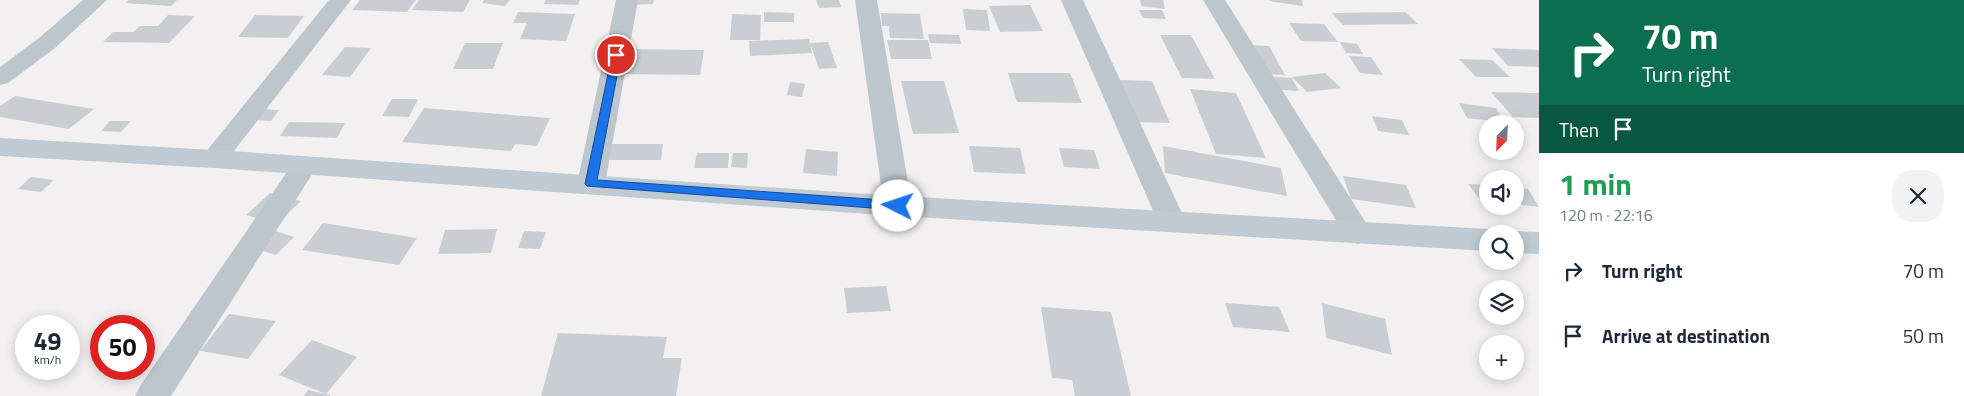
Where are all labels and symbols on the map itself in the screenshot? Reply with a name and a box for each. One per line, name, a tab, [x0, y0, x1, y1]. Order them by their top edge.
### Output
pin	[595, 34, 637, 76]
north arrow	[1479, 115, 1524, 160]
position arrow	[871, 179, 923, 231]
speed limit sign: 50	[90, 315, 155, 380]

